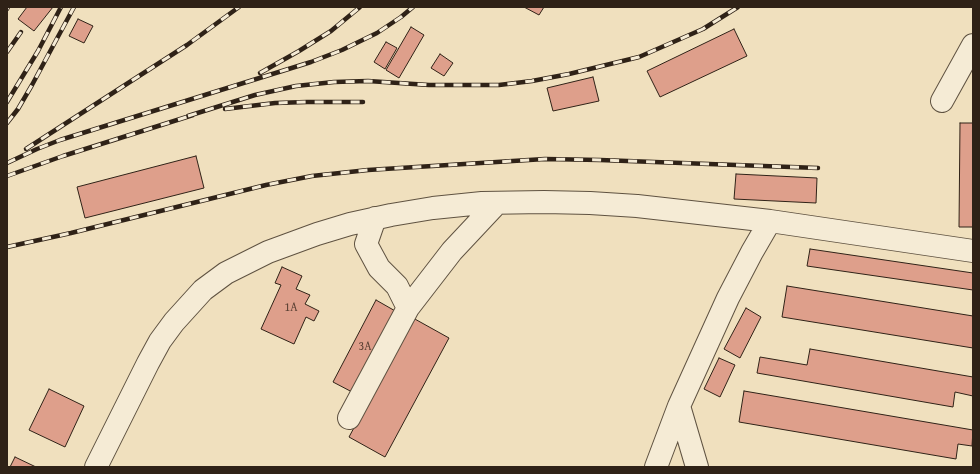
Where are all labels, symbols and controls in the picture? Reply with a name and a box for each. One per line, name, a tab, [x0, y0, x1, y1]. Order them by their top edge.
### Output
house number: 1А	[284, 301, 298, 315]
house number: 3А	[358, 340, 372, 354]

